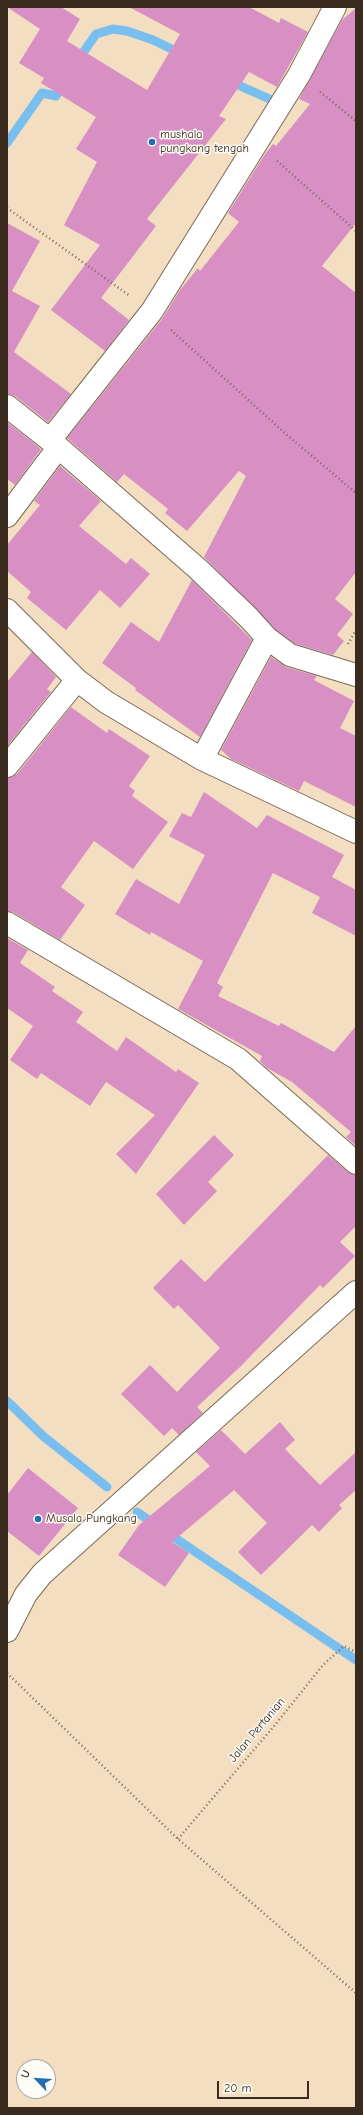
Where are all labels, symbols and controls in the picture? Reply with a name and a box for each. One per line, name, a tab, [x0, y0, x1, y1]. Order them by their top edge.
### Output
place label: mushala pungkang tengah	[160, 128, 249, 156]
marker: mushala pungkang tengah	[147, 137, 157, 147]
place label: Musala Pungkang	[46, 1512, 137, 1526]
marker: Musala Pungkang	[33, 1514, 43, 1524]
street label: Jalan Pertanian	[226, 1695, 288, 1765]
north arrow	[16, 2059, 56, 2099]
text: U	[18, 2068, 33, 2080]
scale bar	[219, 2073, 311, 2099]
text: 20 m	[224, 2081, 252, 2095]

